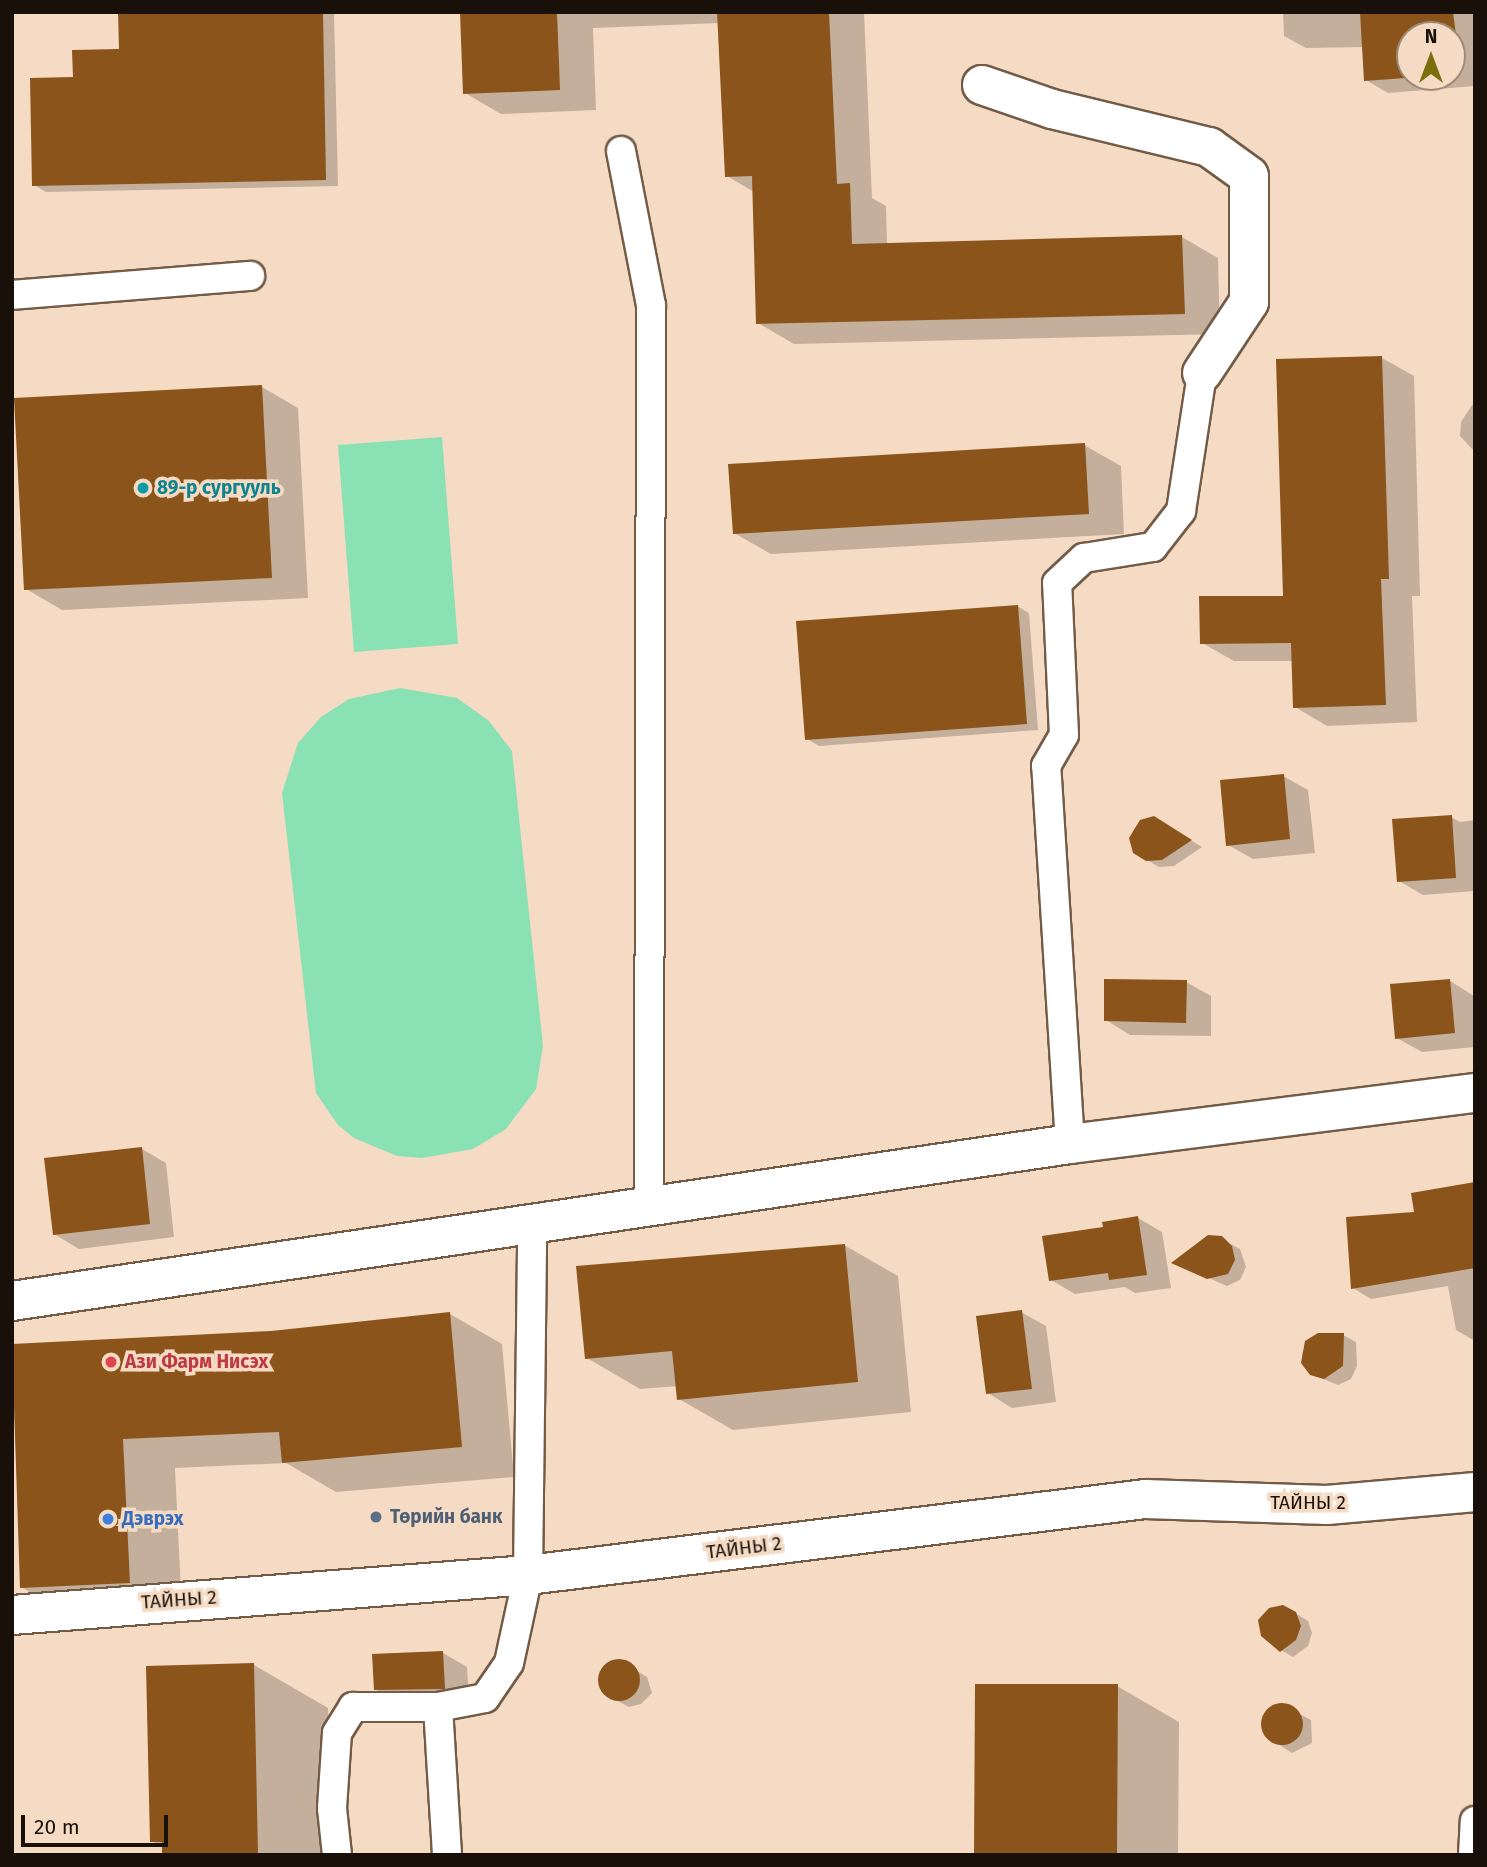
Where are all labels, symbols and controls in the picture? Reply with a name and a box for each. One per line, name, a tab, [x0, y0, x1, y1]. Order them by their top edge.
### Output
north arrow	[1396, 21, 1466, 91]
text: N	[1425, 25, 1437, 48]
place label: 89-р сургууль	[157, 477, 281, 499]
marker: 89-р сургууль	[135, 480, 151, 496]
place label: Ази Фарм Нисэх	[125, 1351, 268, 1373]
marker: Ази Фарм Нисэх	[103, 1354, 119, 1370]
street label: ТАЙНЫ 2	[1270, 1492, 1346, 1514]
place label: Төрийн банк	[390, 1506, 502, 1528]
place label: Дэврэх	[122, 1508, 183, 1530]
marker: Төрийн банк	[368, 1509, 384, 1525]
marker: Дэврэх	[100, 1511, 116, 1527]
street label: ТАЙНЫ 2	[705, 1532, 783, 1564]
street label: ТАЙНЫ 2	[140, 1586, 218, 1614]
scale bar	[24, 1800, 172, 1844]
text: 20 m	[34, 1814, 80, 1840]

